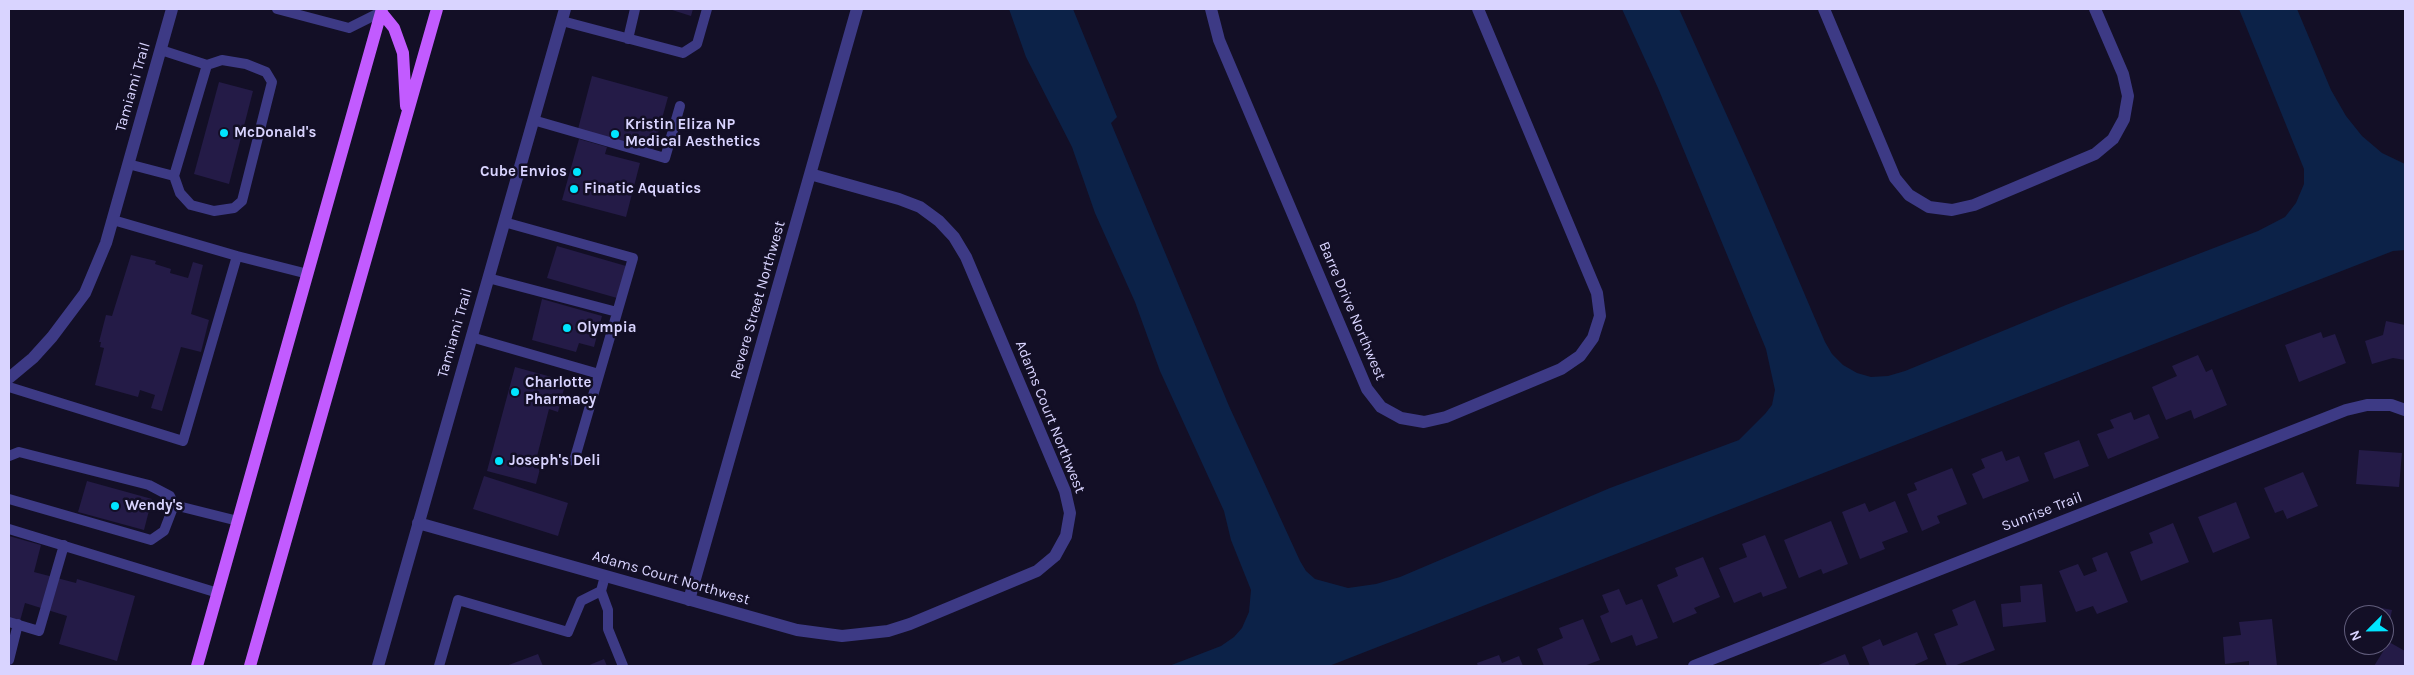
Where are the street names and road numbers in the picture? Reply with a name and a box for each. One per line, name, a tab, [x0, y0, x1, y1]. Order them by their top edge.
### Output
street label: Tamiami Trail	[112, 40, 154, 134]
street label: Revere Street Northwest	[727, 219, 789, 381]
street label: Barre Drive Northwest	[1315, 239, 1389, 383]
street label: Tamiami Trail	[434, 286, 476, 380]
street label: Adams Court Northwest	[1011, 338, 1089, 496]
street label: Sunrise Trail	[1999, 488, 2085, 536]
street label: Adams Court Northwest	[590, 547, 752, 609]

